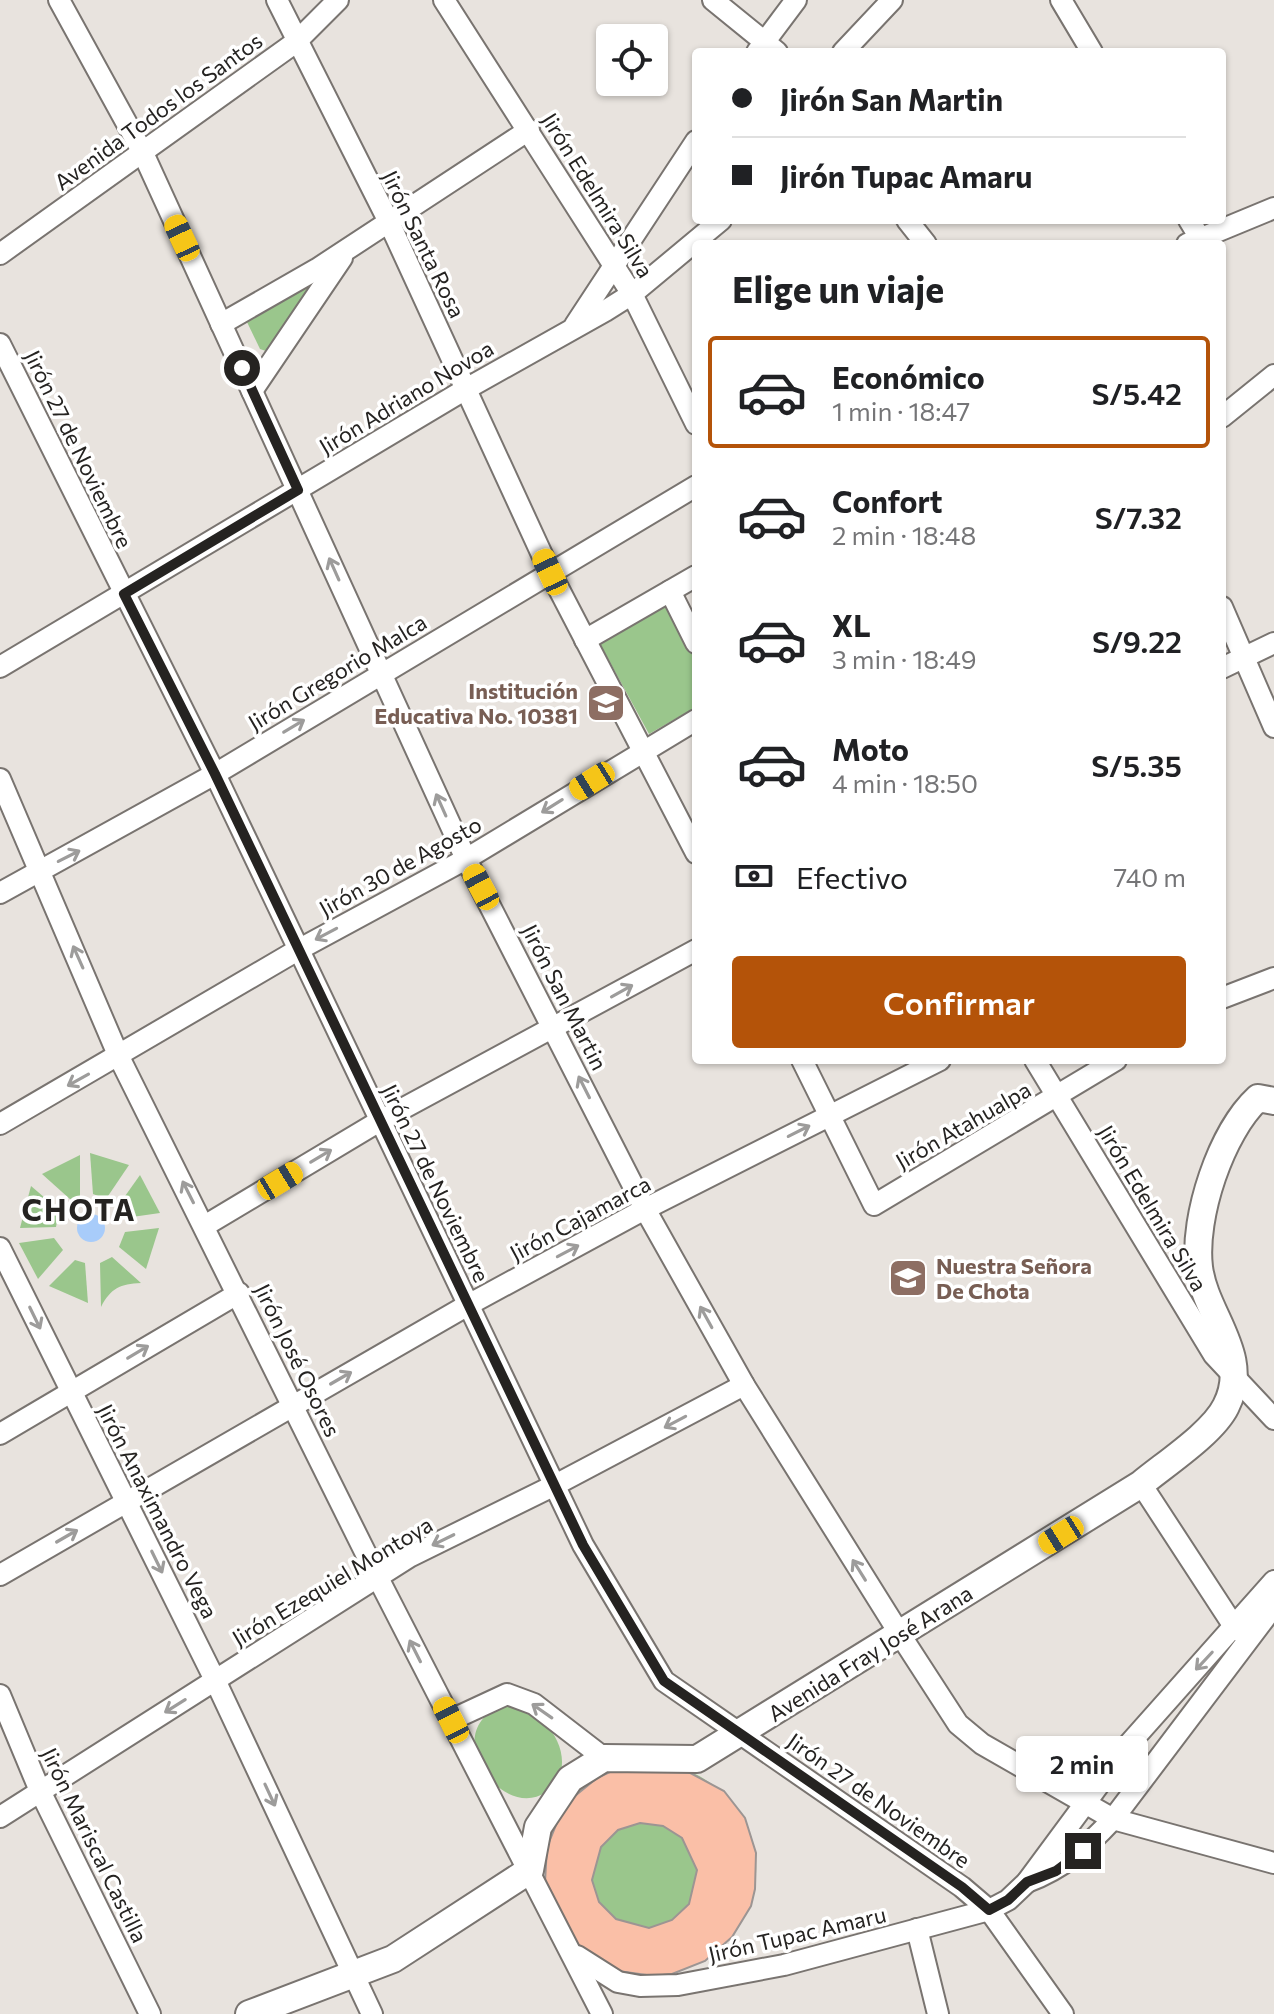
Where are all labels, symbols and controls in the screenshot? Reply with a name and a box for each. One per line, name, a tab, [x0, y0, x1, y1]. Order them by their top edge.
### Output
map controls	[596, 24, 668, 96]
button: locate	[596, 24, 668, 96]
street label: Avenida Todos los Santos	[49, 26, 267, 196]
text: Jirón San Martin	[780, 80, 1003, 117]
street label: Jirón Edelmira Silva	[536, 108, 660, 282]
text: Jirón Tupac Amaru	[780, 157, 1032, 194]
street label: Jirón Santa Rosa	[377, 166, 471, 322]
car	[161, 211, 203, 265]
text: Elige un viaje	[732, 266, 944, 310]
street label: Jirón Adriano Novoa	[314, 334, 498, 460]
street label: Jirón 27 de Noviembre	[19, 346, 139, 552]
route start	[224, 350, 260, 386]
icon: car	[736, 356, 808, 428]
text: Económico	[832, 358, 985, 395]
text: S/5.42	[1091, 374, 1182, 411]
text: 1 min · 18:47	[832, 395, 970, 426]
icon: car	[736, 480, 808, 552]
text: Confort	[832, 482, 943, 519]
text: S/7.32	[1095, 498, 1182, 535]
text: 2 min · 18:48	[832, 519, 976, 550]
car	[529, 545, 571, 599]
one-way arrow	[326, 557, 341, 581]
icon: car	[736, 604, 808, 676]
text: XL	[832, 606, 871, 643]
street label: Jirón Gregorio Malca	[243, 608, 431, 736]
text: S/9.22	[1092, 622, 1182, 659]
text: 3 min · 18:49	[832, 643, 977, 674]
place label: Institución Educativa No. 10381	[374, 677, 578, 729]
school or university icon: Institución Educativa No. 10381	[585, 682, 627, 724]
one-way arrow	[282, 718, 305, 734]
icon: car	[736, 728, 808, 800]
text: Moto	[832, 730, 909, 767]
text: S/5.35	[1091, 746, 1182, 783]
car	[565, 758, 619, 804]
text: 4 min · 18:50	[832, 767, 978, 798]
one-way arrow	[433, 794, 448, 818]
one-way arrow	[541, 798, 564, 814]
street label: Jirón 30 de Agosto	[314, 810, 486, 922]
one-way arrow	[56, 847, 80, 863]
icon: cash	[732, 854, 776, 898]
text: Efectivo	[796, 858, 908, 895]
car	[459, 860, 503, 914]
text: 740 m	[1114, 861, 1186, 892]
street label: Jirón San Martin	[517, 920, 613, 1074]
one-way arrow	[315, 927, 339, 943]
one-way arrow	[70, 945, 85, 969]
button: Confirmar	[732, 956, 1186, 1048]
one-way arrow	[610, 983, 634, 998]
one-way arrow	[67, 1072, 90, 1088]
street label: Jirón Atahualpa	[891, 1075, 1035, 1175]
one-way arrow	[576, 1076, 592, 1100]
street label: Jirón 27 de Noviembre	[376, 1080, 496, 1286]
street label: Jirón Edelmira Silva	[1093, 1120, 1213, 1296]
one-way arrow	[786, 1123, 810, 1139]
one-way arrow	[309, 1148, 332, 1164]
car	[253, 1158, 307, 1204]
street label: Jirón Cajamarca	[505, 1170, 655, 1266]
one-way arrow	[180, 1180, 196, 1204]
district label: CHOTA	[21, 1190, 137, 1227]
one-way arrow	[556, 1243, 579, 1259]
place label: Nuestra Señora De Chota	[936, 1252, 1092, 1304]
school or university icon: Nuestra Señora De Chota	[887, 1257, 929, 1299]
street label: Jirón José Osores	[249, 1279, 347, 1441]
one-way arrow	[27, 1306, 43, 1330]
one-way arrow	[698, 1306, 714, 1329]
one-way arrow	[126, 1344, 149, 1360]
one-way arrow	[329, 1370, 352, 1386]
street label: Jirón Anaximandro Vega	[92, 1399, 224, 1623]
one-way arrow	[664, 1414, 687, 1430]
street label: Jirón Ezequiel Montoya	[227, 1510, 437, 1652]
car	[1034, 1512, 1088, 1558]
one-way arrow	[55, 1528, 79, 1543]
one-way arrow	[432, 1533, 456, 1548]
one-way arrow	[149, 1549, 165, 1573]
one-way arrow	[851, 1559, 868, 1581]
street label: Avenida Fray José Arana	[763, 1579, 977, 1727]
one-way arrow	[407, 1639, 423, 1663]
one-way arrow	[1195, 1651, 1214, 1671]
car	[429, 1693, 473, 1747]
one-way arrow	[164, 1698, 187, 1714]
one-way arrow	[531, 1703, 553, 1719]
street label: Jirón 27 de Noviembre	[782, 1727, 976, 1873]
callout: 2 min	[1017, 1735, 1149, 1791]
street label: Jirón Mariscal Castilla	[36, 1743, 154, 1947]
text: 2 min	[1050, 1748, 1114, 1779]
one-way arrow	[263, 1783, 278, 1807]
route end	[1065, 1833, 1101, 1869]
street label: Jirón Tupac Amaru	[706, 1900, 888, 1968]

